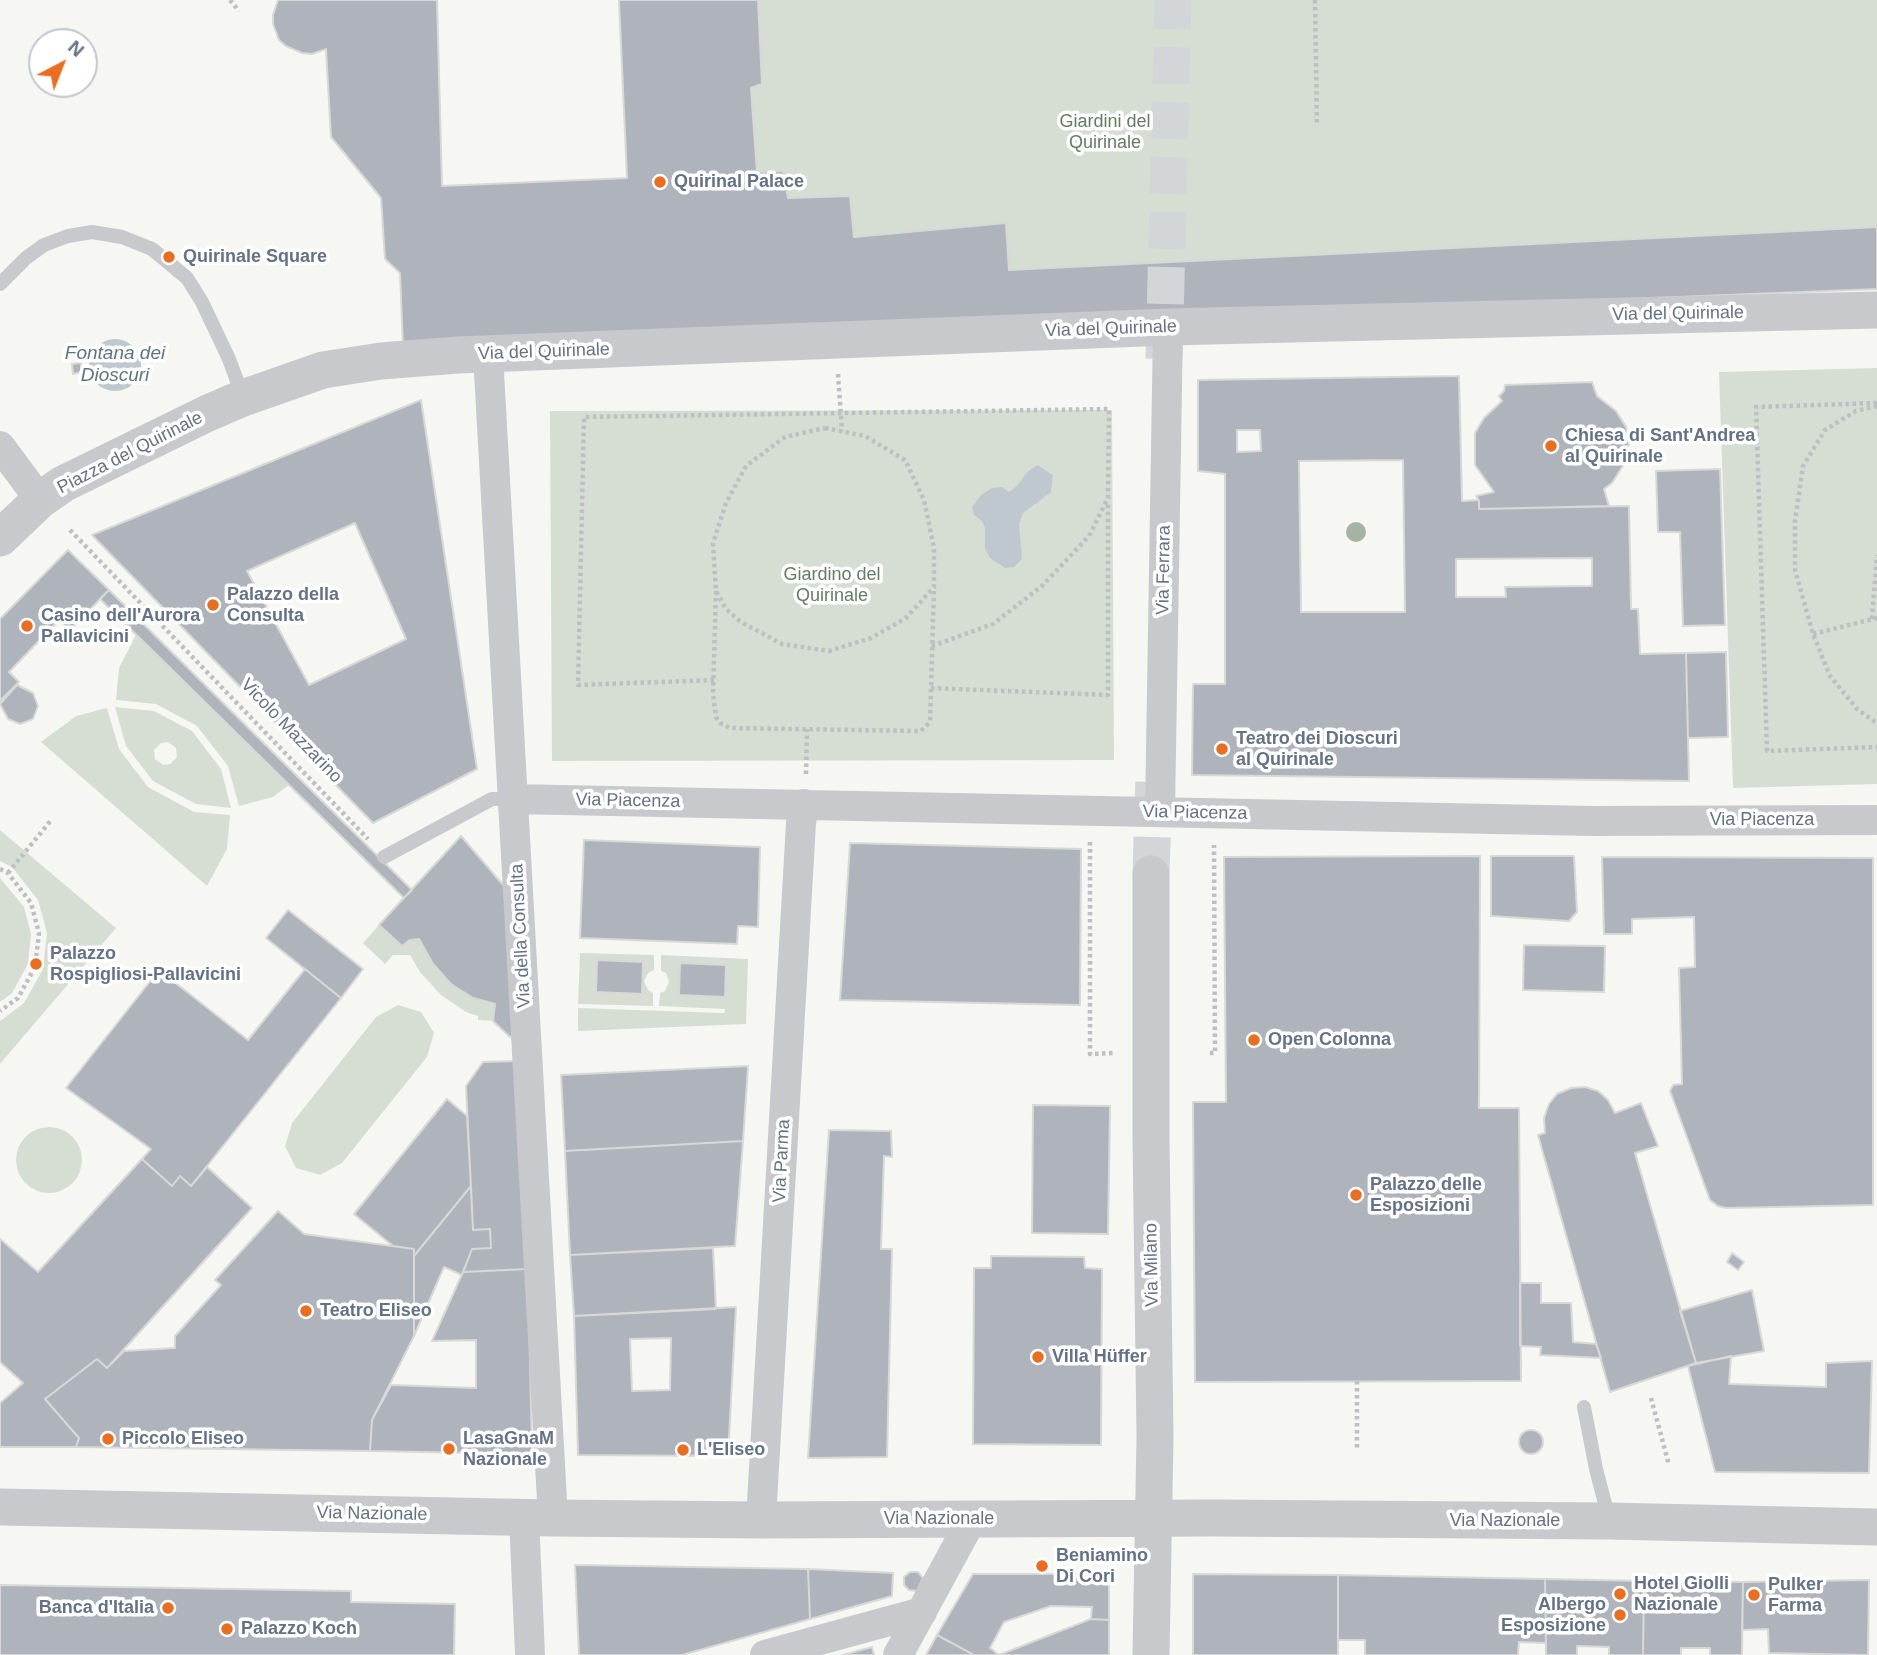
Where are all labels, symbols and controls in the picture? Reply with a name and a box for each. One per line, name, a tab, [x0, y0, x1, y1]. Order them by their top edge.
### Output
north arrow	[28, 28, 98, 98]
text: N	[64, 36, 88, 61]
park label: Giardini del Quirinale	[1059, 111, 1151, 154]
place label: Quirinal Palace	[674, 171, 804, 193]
marker: Quirinal Palace	[652, 174, 668, 190]
place label: Quirinale Square	[183, 246, 327, 268]
marker: Quirinale Square	[161, 249, 177, 265]
street label: Via del Quirinale	[1612, 302, 1744, 326]
street label: Via del Quirinale	[1045, 316, 1177, 342]
street label: Via del Quirinale	[478, 339, 610, 365]
water label: Fontana dei Dioscuri	[65, 343, 165, 387]
street label: Piazza del Quirinale	[54, 407, 206, 499]
place label: Chiesa di Sant'Andrea al Quirinale	[1565, 425, 1755, 467]
marker: Chiesa di Sant'Andrea al Quirinale	[1543, 438, 1559, 454]
street label: Via Ferrara	[1152, 525, 1176, 615]
park label: Giardino del Quirinale	[783, 564, 881, 606]
place label: Palazzo della Consulta	[227, 584, 339, 626]
marker: Palazzo della Consulta	[205, 597, 221, 613]
place label: Casino dell'Aurora Pallavicini	[41, 605, 200, 648]
marker: Casino dell'Aurora Pallavicini	[19, 618, 35, 634]
street label: Vicolo Mazzarino	[236, 674, 346, 788]
place label: Teatro dei Dioscuri al Quirinale	[1236, 728, 1398, 770]
marker: Teatro dei Dioscuri al Quirinale	[1214, 741, 1230, 757]
street label: Via Piacenza	[575, 789, 681, 813]
street label: Via Piacenza	[1142, 801, 1248, 825]
street label: Via Piacenza	[1710, 809, 1814, 831]
street label: Via della Consulta	[506, 863, 536, 1009]
place label: Palazzo Rospigliosi-Pallavicini	[50, 943, 241, 986]
marker: Palazzo Rospigliosi-Pallavicini	[28, 956, 44, 972]
place label: Open Colonna	[1268, 1029, 1391, 1051]
marker: Open Colonna	[1246, 1032, 1262, 1048]
street label: Via Parma	[769, 1119, 795, 1203]
place label: Palazzo delle Esposizioni	[1370, 1174, 1482, 1216]
marker: Palazzo delle Esposizioni	[1348, 1187, 1364, 1203]
street label: Via Milano	[1140, 1223, 1164, 1307]
place label: Teatro Eliseo	[320, 1300, 432, 1322]
marker: Teatro Eliseo	[298, 1303, 314, 1319]
place label: Villa Hüffer	[1052, 1346, 1147, 1368]
marker: Villa Hüffer	[1030, 1349, 1046, 1365]
place label: Piccolo Eliseo	[122, 1428, 244, 1450]
place label: LasaGnaM Nazionale	[463, 1428, 554, 1470]
marker: Piccolo Eliseo	[100, 1431, 116, 1447]
place label: L'Eliseo	[697, 1439, 765, 1461]
marker: LasaGnaM Nazionale	[441, 1441, 457, 1457]
marker: L'Eliseo	[675, 1442, 691, 1458]
street label: Via Nazionale	[316, 1502, 428, 1526]
street label: Via Nazionale	[884, 1508, 994, 1530]
street label: Via Nazionale	[1450, 1510, 1560, 1532]
place label: Beniamino Di Cori	[1056, 1545, 1148, 1588]
marker: Beniamino Di Cori	[1034, 1558, 1050, 1574]
place label: Hotel Giolli Nazionale	[1634, 1573, 1729, 1616]
place label: Pulker Farma	[1768, 1574, 1823, 1616]
marker: Hotel Giolli Nazionale	[1612, 1586, 1628, 1602]
marker: Pulker Farma	[1746, 1587, 1762, 1603]
place label: Albergo Esposizione	[1501, 1594, 1606, 1636]
place label: Banca d'Italia	[39, 1597, 154, 1619]
marker: Banca d'Italia	[160, 1600, 176, 1616]
marker: Albergo Esposizione	[1612, 1607, 1628, 1623]
place label: Palazzo Koch	[241, 1618, 357, 1640]
marker: Palazzo Koch	[219, 1621, 235, 1637]

